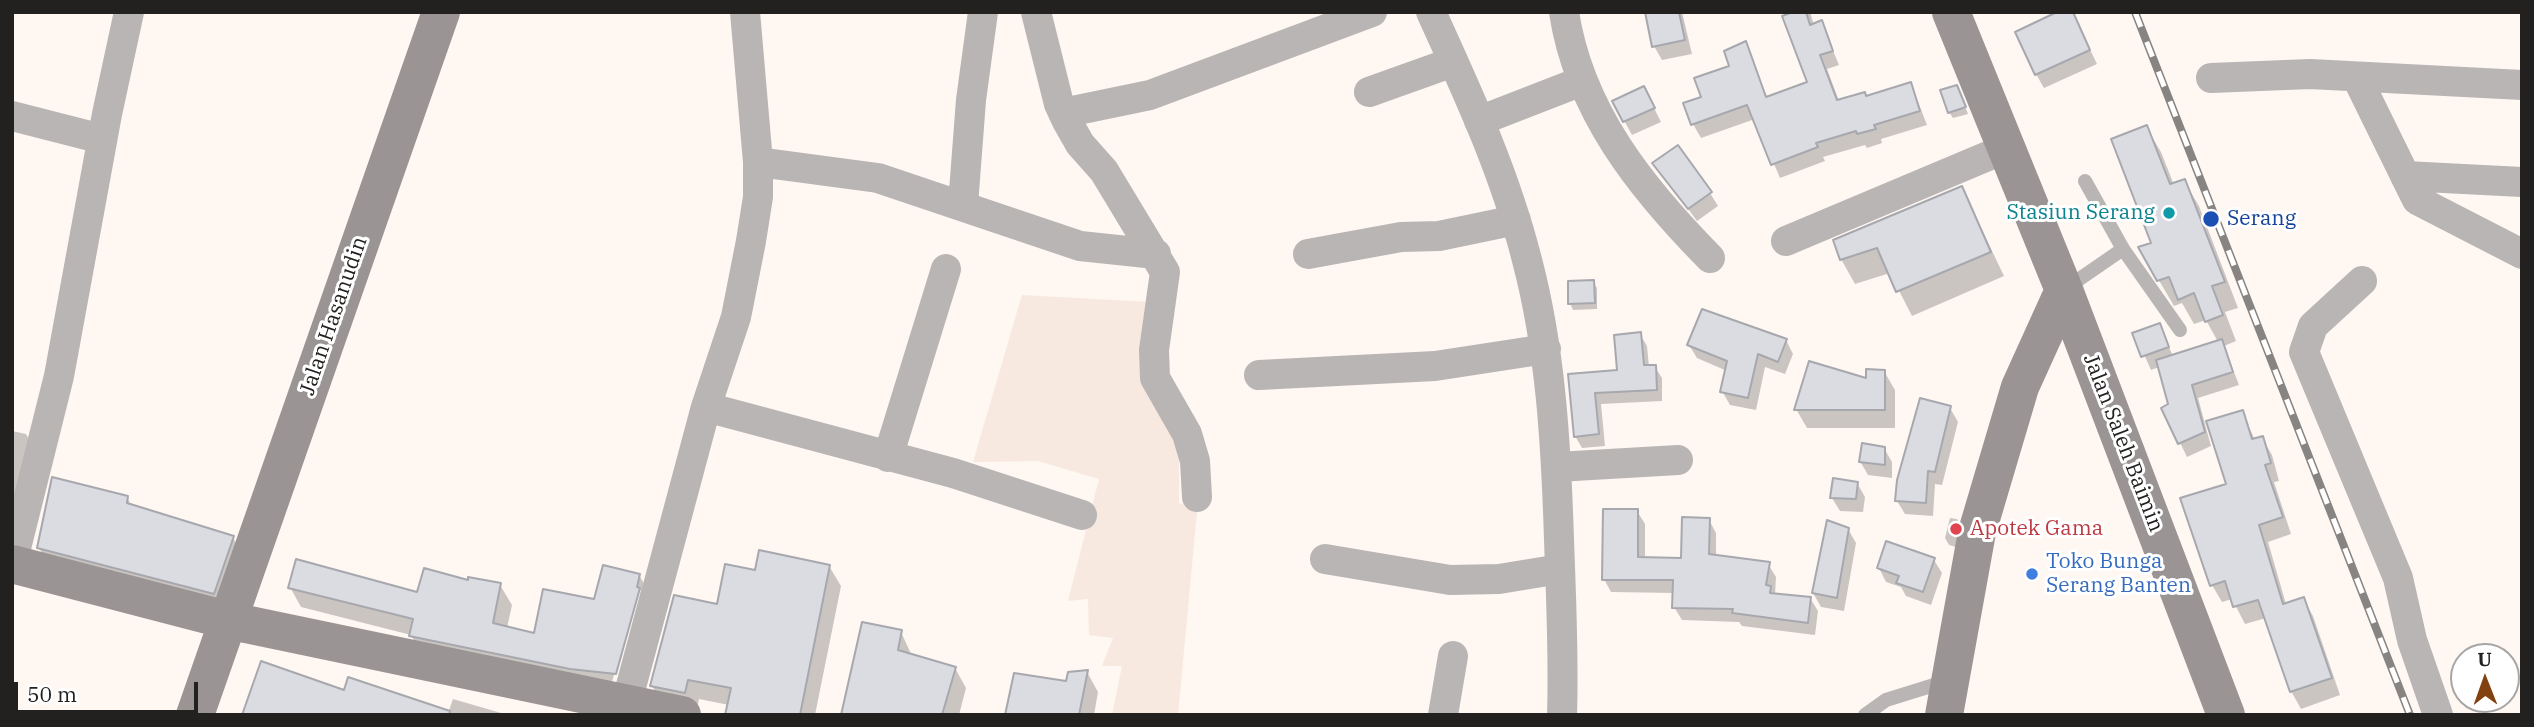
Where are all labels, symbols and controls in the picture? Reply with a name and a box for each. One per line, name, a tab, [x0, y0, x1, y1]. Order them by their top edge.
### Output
place label: Stasiun Serang	[2006, 200, 2155, 226]
marker: Stasiun Serang	[2161, 205, 2177, 221]
place label: Serang	[2227, 206, 2296, 232]
marker: Serang	[2201, 209, 2221, 229]
street label: Jalan Hasanudin	[295, 233, 373, 399]
street label: Jalan Saleh Baimin	[2077, 350, 2169, 536]
place label: Apotek Gama	[1970, 516, 2103, 542]
marker: Apotek Gama	[1948, 521, 1964, 537]
place label: Toko Bunga Serang Banten	[2046, 549, 2191, 599]
marker: Toko Bunga Serang Banten	[2024, 566, 2040, 582]
north arrow	[2450, 643, 2520, 713]
text: U	[2477, 647, 2492, 671]
scale bar	[18, 668, 201, 712]
text: 50 m	[27, 680, 77, 708]

